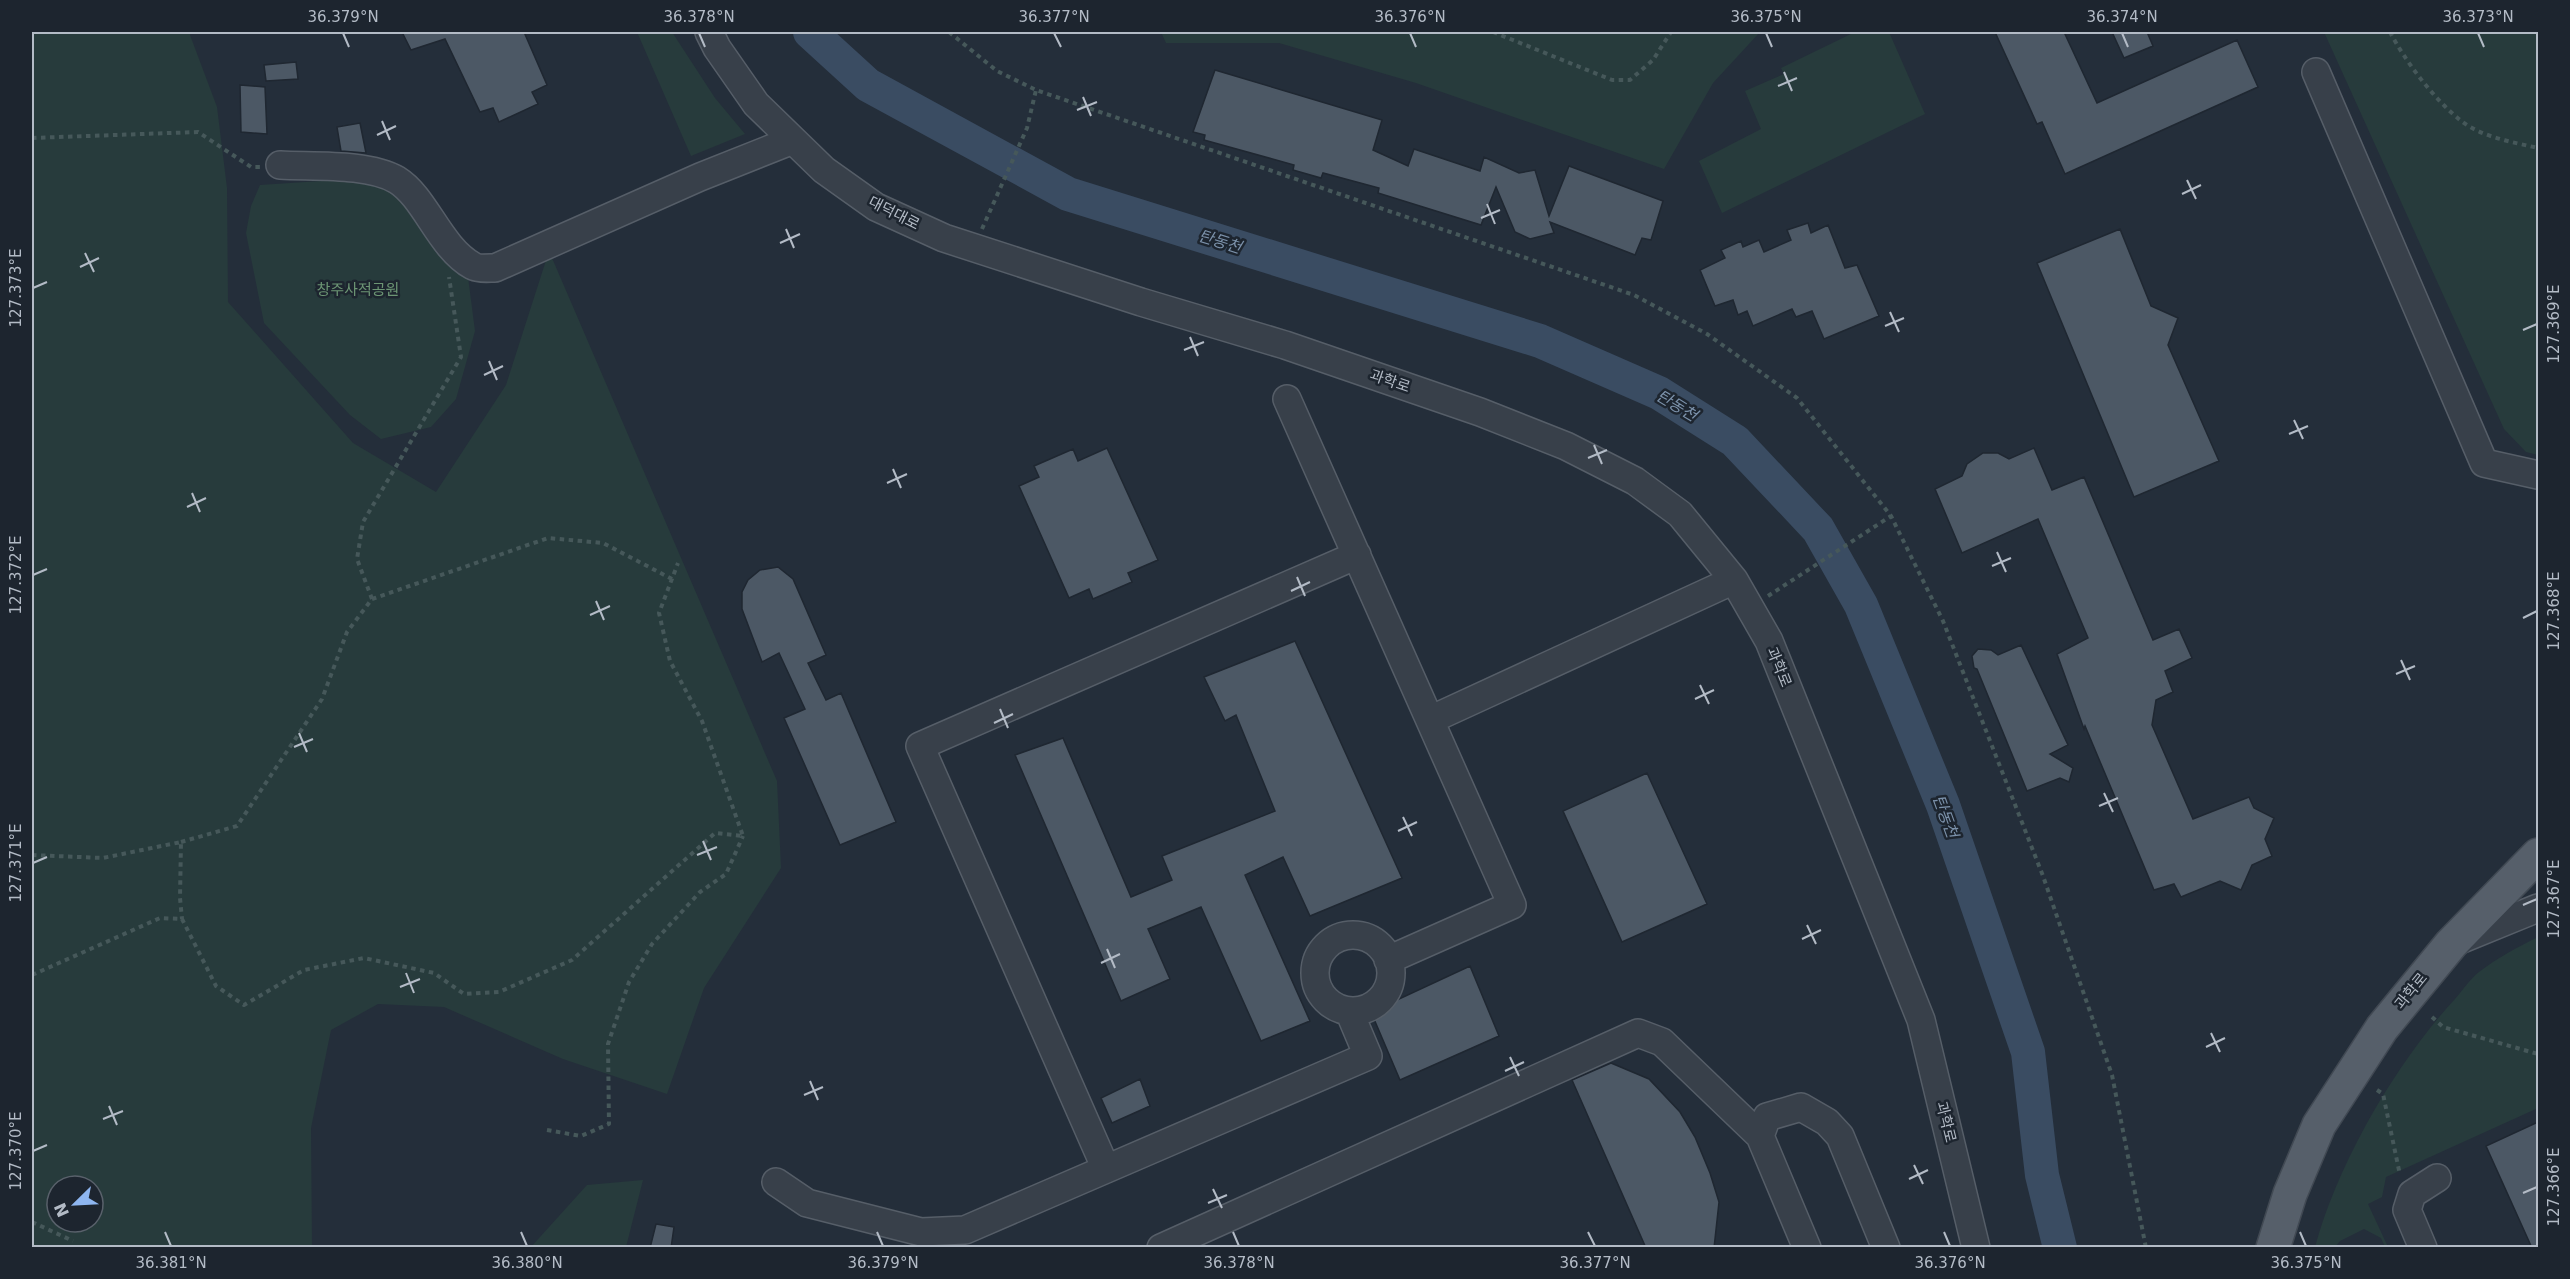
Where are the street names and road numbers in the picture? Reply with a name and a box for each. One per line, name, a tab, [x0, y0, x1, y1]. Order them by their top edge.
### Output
street label: 대덕대로	[865, 192, 923, 234]
street label: 과학로	[1367, 366, 1413, 396]
street label: 과학로	[1763, 644, 1795, 690]
street label: 과학로	[2391, 969, 2431, 1013]
street label: 과학로	[1932, 1100, 1960, 1144]

